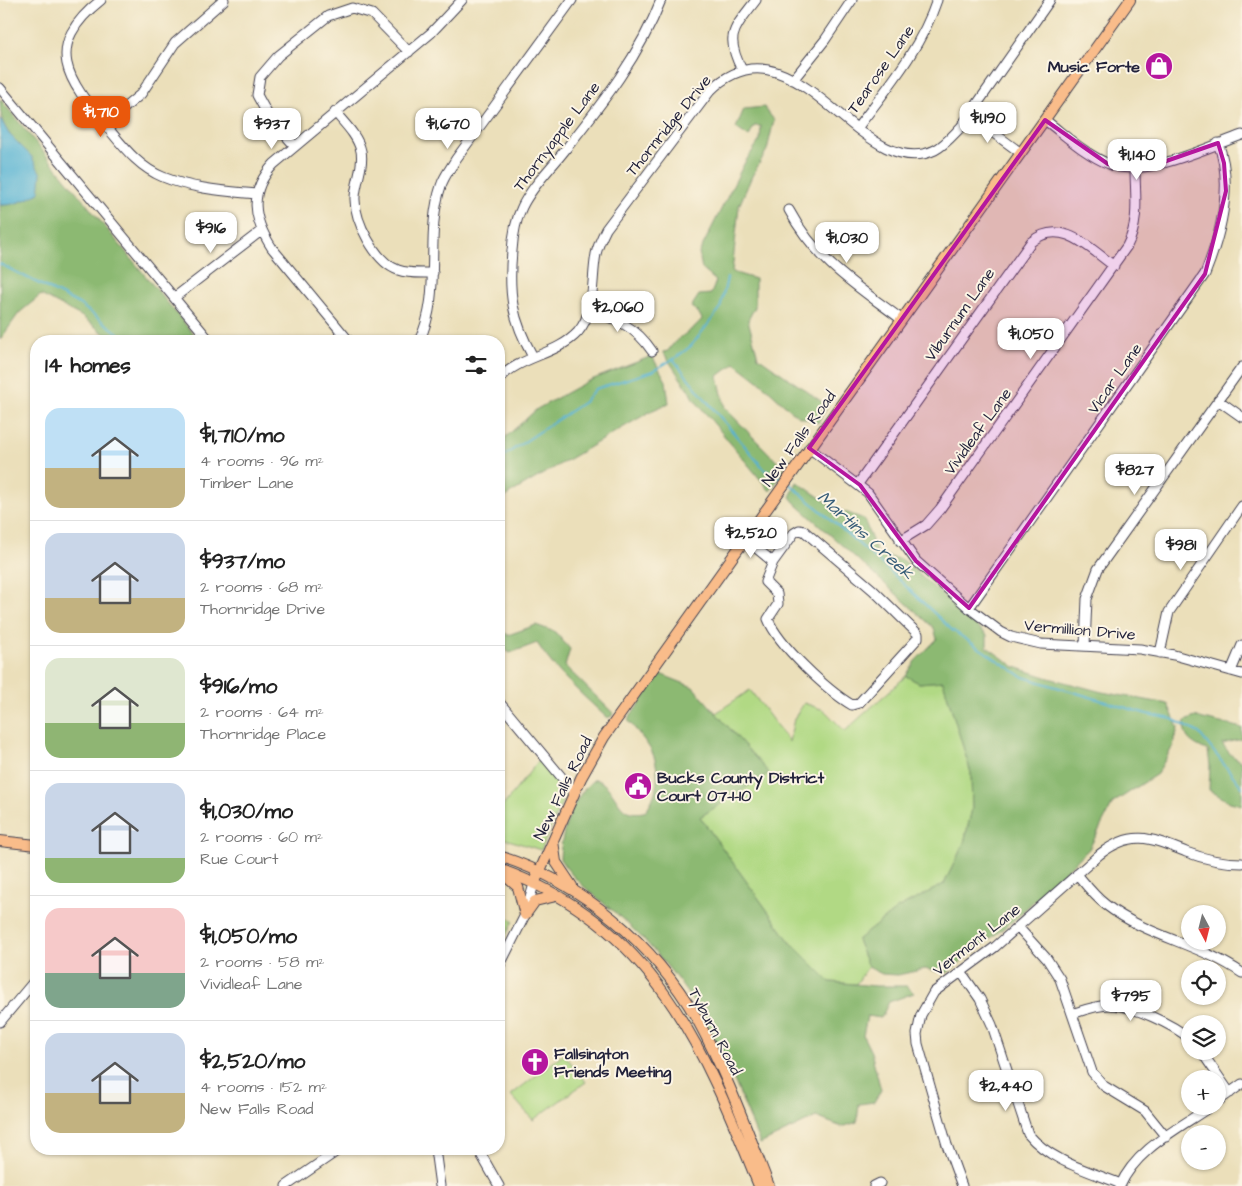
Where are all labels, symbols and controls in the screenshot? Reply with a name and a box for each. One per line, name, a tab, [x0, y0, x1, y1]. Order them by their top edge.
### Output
street label: Tearose Lane	[842, 21, 920, 118]
shop icon: Music Forte	[1144, 51, 1174, 81]
place label: Music Forte	[1048, 56, 1140, 78]
street label: Thornridge Drive	[621, 70, 718, 182]
street label: Thornyapple Lane	[508, 77, 606, 196]
pin: $1,710	[60, 96, 142, 138]
text: $1,710	[83, 101, 119, 123]
pin: $1,190	[947, 102, 1029, 144]
text: $1,190	[970, 107, 1006, 129]
pin: $937	[242, 108, 302, 150]
pin: $1,670	[407, 108, 489, 150]
text: $937	[254, 113, 290, 135]
text: $1,670	[426, 113, 470, 135]
pin: $1,140	[1096, 138, 1178, 181]
text: $1,140	[1119, 144, 1155, 166]
pin: $916	[181, 212, 241, 254]
text: $916	[196, 217, 226, 239]
pin: $1,030	[806, 222, 888, 264]
text: $1,030	[826, 227, 868, 249]
street label: Viburnum Lane	[919, 263, 1000, 366]
pin: $2,060	[577, 290, 659, 333]
text: $2,060	[592, 296, 644, 318]
pin: $1,050	[990, 318, 1072, 360]
text: $1,050	[1008, 323, 1054, 345]
street label: Vicar Lane	[1082, 338, 1147, 418]
text: 14 homes	[45, 351, 131, 380]
icon: filters	[462, 351, 490, 379]
street label: Vividleaf Lane	[939, 383, 1017, 480]
street label: New Falls Road	[757, 386, 841, 491]
text: $1,710/mo	[200, 421, 285, 450]
icon: home	[85, 428, 145, 488]
text: 4 rooms · 96 m²	[200, 450, 324, 472]
pin: $827	[1105, 454, 1165, 496]
text: $827	[1116, 459, 1154, 481]
text: Timber Lane	[200, 472, 294, 494]
water label: Martins Creek	[812, 485, 920, 586]
pin: $2,520	[710, 516, 792, 559]
text: $2,520	[725, 522, 777, 544]
pin: $981	[1151, 528, 1211, 571]
text: $981	[1166, 534, 1196, 556]
text: $937/mo	[200, 547, 285, 576]
icon: home	[85, 553, 145, 613]
text: 2 rooms · 68 m²	[200, 576, 323, 598]
text: Thornridge Drive	[200, 598, 325, 620]
street label: Vermillion Drive	[1023, 614, 1137, 646]
text: $916/mo	[200, 672, 277, 701]
icon: home	[85, 678, 145, 738]
text: 2 rooms · 64 m²	[200, 701, 324, 723]
text: Thornridge Place	[200, 723, 326, 745]
street label: New Falls Road	[528, 733, 598, 844]
place label: Bucks County District Court 07-1-10	[657, 767, 825, 807]
public building icon: Bucks County District Court 07-1-10	[623, 771, 653, 801]
text: $1,030/mo	[200, 797, 293, 826]
icon: home	[85, 803, 145, 863]
text: 2 rooms · 60 m²	[200, 826, 323, 848]
text: Rue Court	[200, 848, 278, 870]
street label: Vermont Lane	[928, 898, 1025, 981]
north arrow	[1181, 905, 1226, 950]
map controls	[1181, 905, 1226, 1170]
text: $1,050/mo	[200, 922, 297, 951]
icon: home	[85, 928, 145, 988]
text: 2 rooms · 58 m²	[200, 951, 325, 973]
button: locate	[1181, 960, 1226, 1005]
text: Vividleaf Lane	[200, 973, 302, 995]
pin: $795	[1101, 980, 1161, 1022]
street label: Tyburn Road	[682, 984, 747, 1079]
text: $795	[1111, 985, 1151, 1007]
button: layers	[1181, 1015, 1226, 1060]
place label: Fallsington Friends Meeting	[554, 1043, 672, 1085]
text: $2,520/mo	[200, 1047, 305, 1076]
church icon: Fallsington Friends Meeting	[520, 1047, 550, 1077]
icon: home	[85, 1053, 145, 1113]
pin: $2,440	[965, 1070, 1047, 1112]
button: +	[1181, 1070, 1226, 1115]
text: $2,440	[980, 1075, 1032, 1097]
text: 4 rooms · 152 m²	[200, 1076, 327, 1098]
text: New Falls Road	[200, 1098, 313, 1120]
button: −	[1181, 1125, 1226, 1170]

